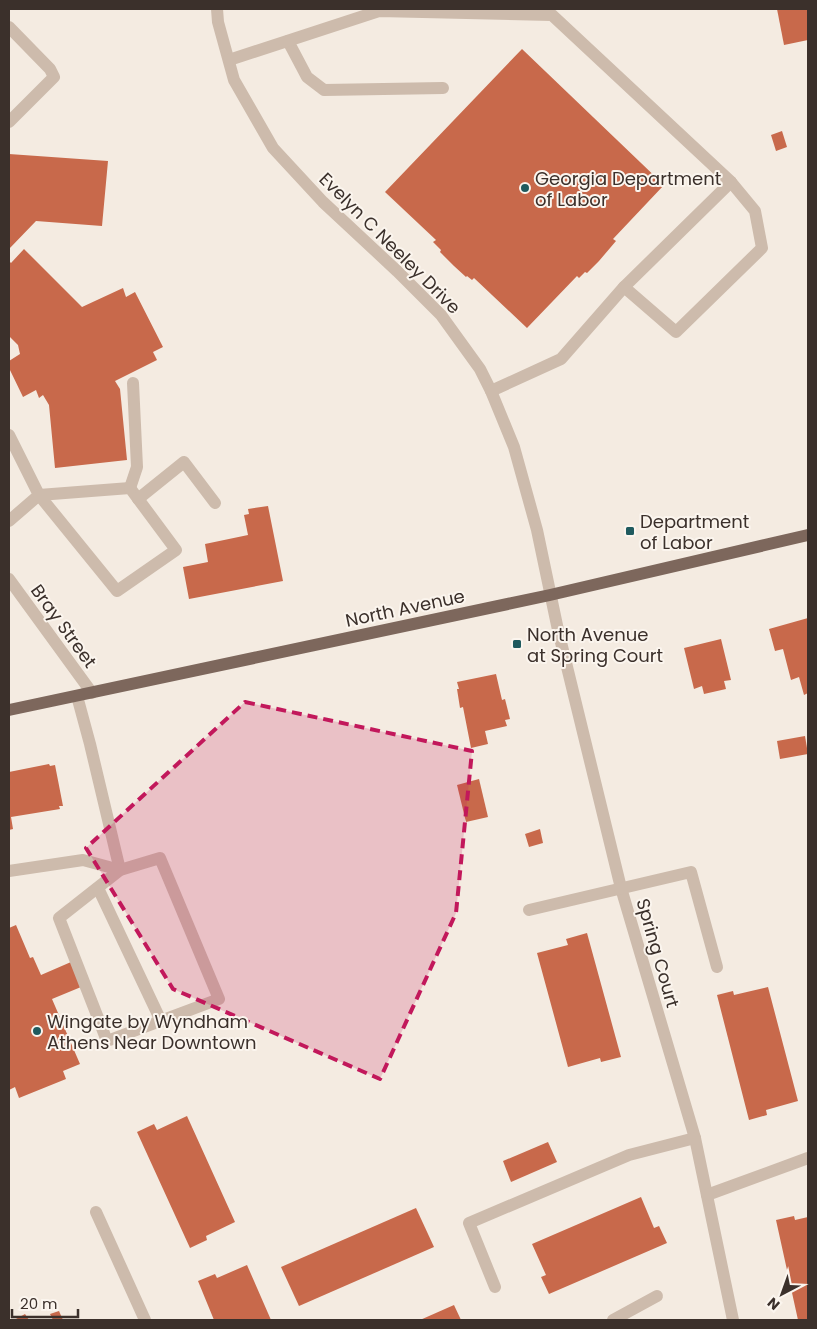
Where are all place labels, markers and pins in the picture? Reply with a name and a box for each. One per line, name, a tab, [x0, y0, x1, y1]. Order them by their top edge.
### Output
place label: Georgia Department of Labor	[535, 166, 721, 212]
marker: Georgia Department of Labor	[519, 182, 531, 194]
place label: Department of Labor	[640, 509, 749, 555]
marker: Department of Labor	[624, 525, 636, 537]
place label: North Avenue at Spring Court	[527, 622, 663, 668]
marker: North Avenue at Spring Court	[511, 638, 523, 650]
place label: Wingate by Wyndham Athens Near Downtown	[47, 1009, 256, 1055]
marker: Wingate by Wyndham Athens Near Downtown	[31, 1025, 43, 1037]

